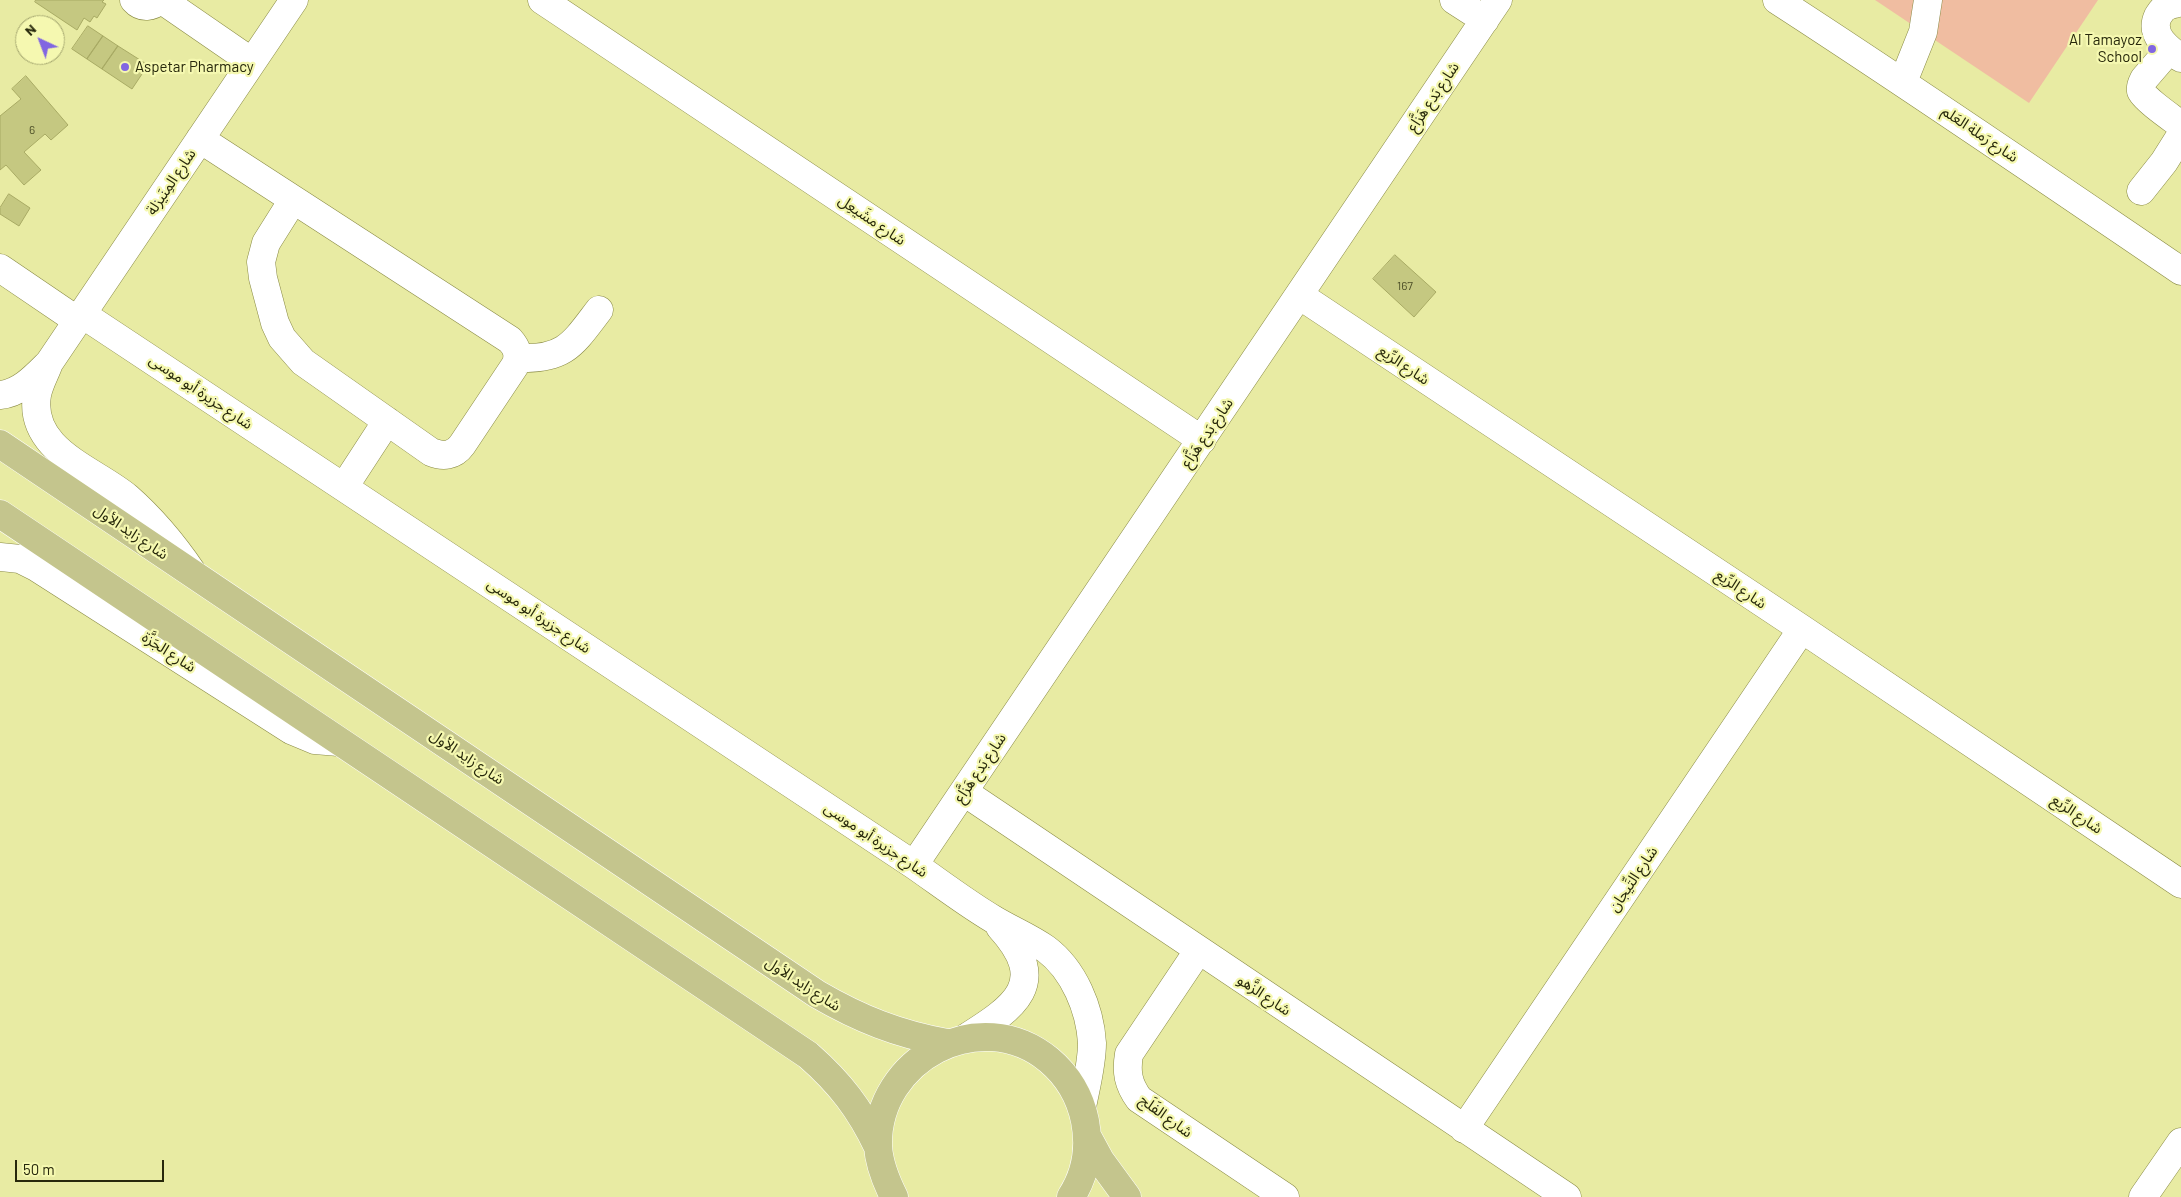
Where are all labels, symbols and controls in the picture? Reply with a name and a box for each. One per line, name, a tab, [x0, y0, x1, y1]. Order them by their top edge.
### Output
north arrow	[15, 15, 65, 65]
text: N	[21, 20, 39, 39]
place label: Al Tamayoz School	[2069, 31, 2142, 66]
marker: Al Tamayoz School	[2146, 43, 2158, 55]
place label: Aspetar Pharmacy	[135, 58, 254, 76]
street label: شارع بَدع هَزَّاع	[1403, 59, 1463, 135]
marker: Aspetar Pharmacy	[119, 61, 131, 73]
street label: شارع رَملة العَلم	[1938, 102, 2022, 166]
house number: 6	[29, 123, 35, 137]
street label: شارع المِنَيزلة	[142, 146, 200, 218]
street label: شارع مشَيعِل	[835, 191, 909, 249]
house number: 167	[1397, 279, 1413, 293]
street label: شارع الرِّيع	[1375, 341, 1433, 389]
street label: شارع جزيرة أبو موسى	[146, 351, 256, 433]
street label: شارع بَدع هَزَّاع	[1177, 395, 1237, 471]
street label: شارع زايد الأول	[90, 501, 172, 563]
street label: شارع الرِّيع	[1712, 565, 1770, 613]
street label: شارع جزيرة أبو موسى	[484, 575, 594, 657]
street label: شارع الجَزَّة	[139, 628, 199, 676]
street label: شارع زايد الأول	[426, 726, 508, 788]
street label: شارع بَدع هَزَّاع	[950, 730, 1010, 806]
street label: شارع الرِّيع	[2048, 790, 2106, 838]
street label: شارع جزيرة أبو موسى	[821, 799, 931, 881]
street label: شارع التِّيجان	[1605, 843, 1661, 915]
street label: شارع زايد الأول	[762, 953, 844, 1015]
street label: شارع الزَّهو	[1234, 971, 1294, 1019]
street label: شارع الفَلَج	[1136, 1091, 1196, 1141]
scale bar	[18, 1150, 166, 1182]
text: 50 m	[23, 1160, 55, 1178]

